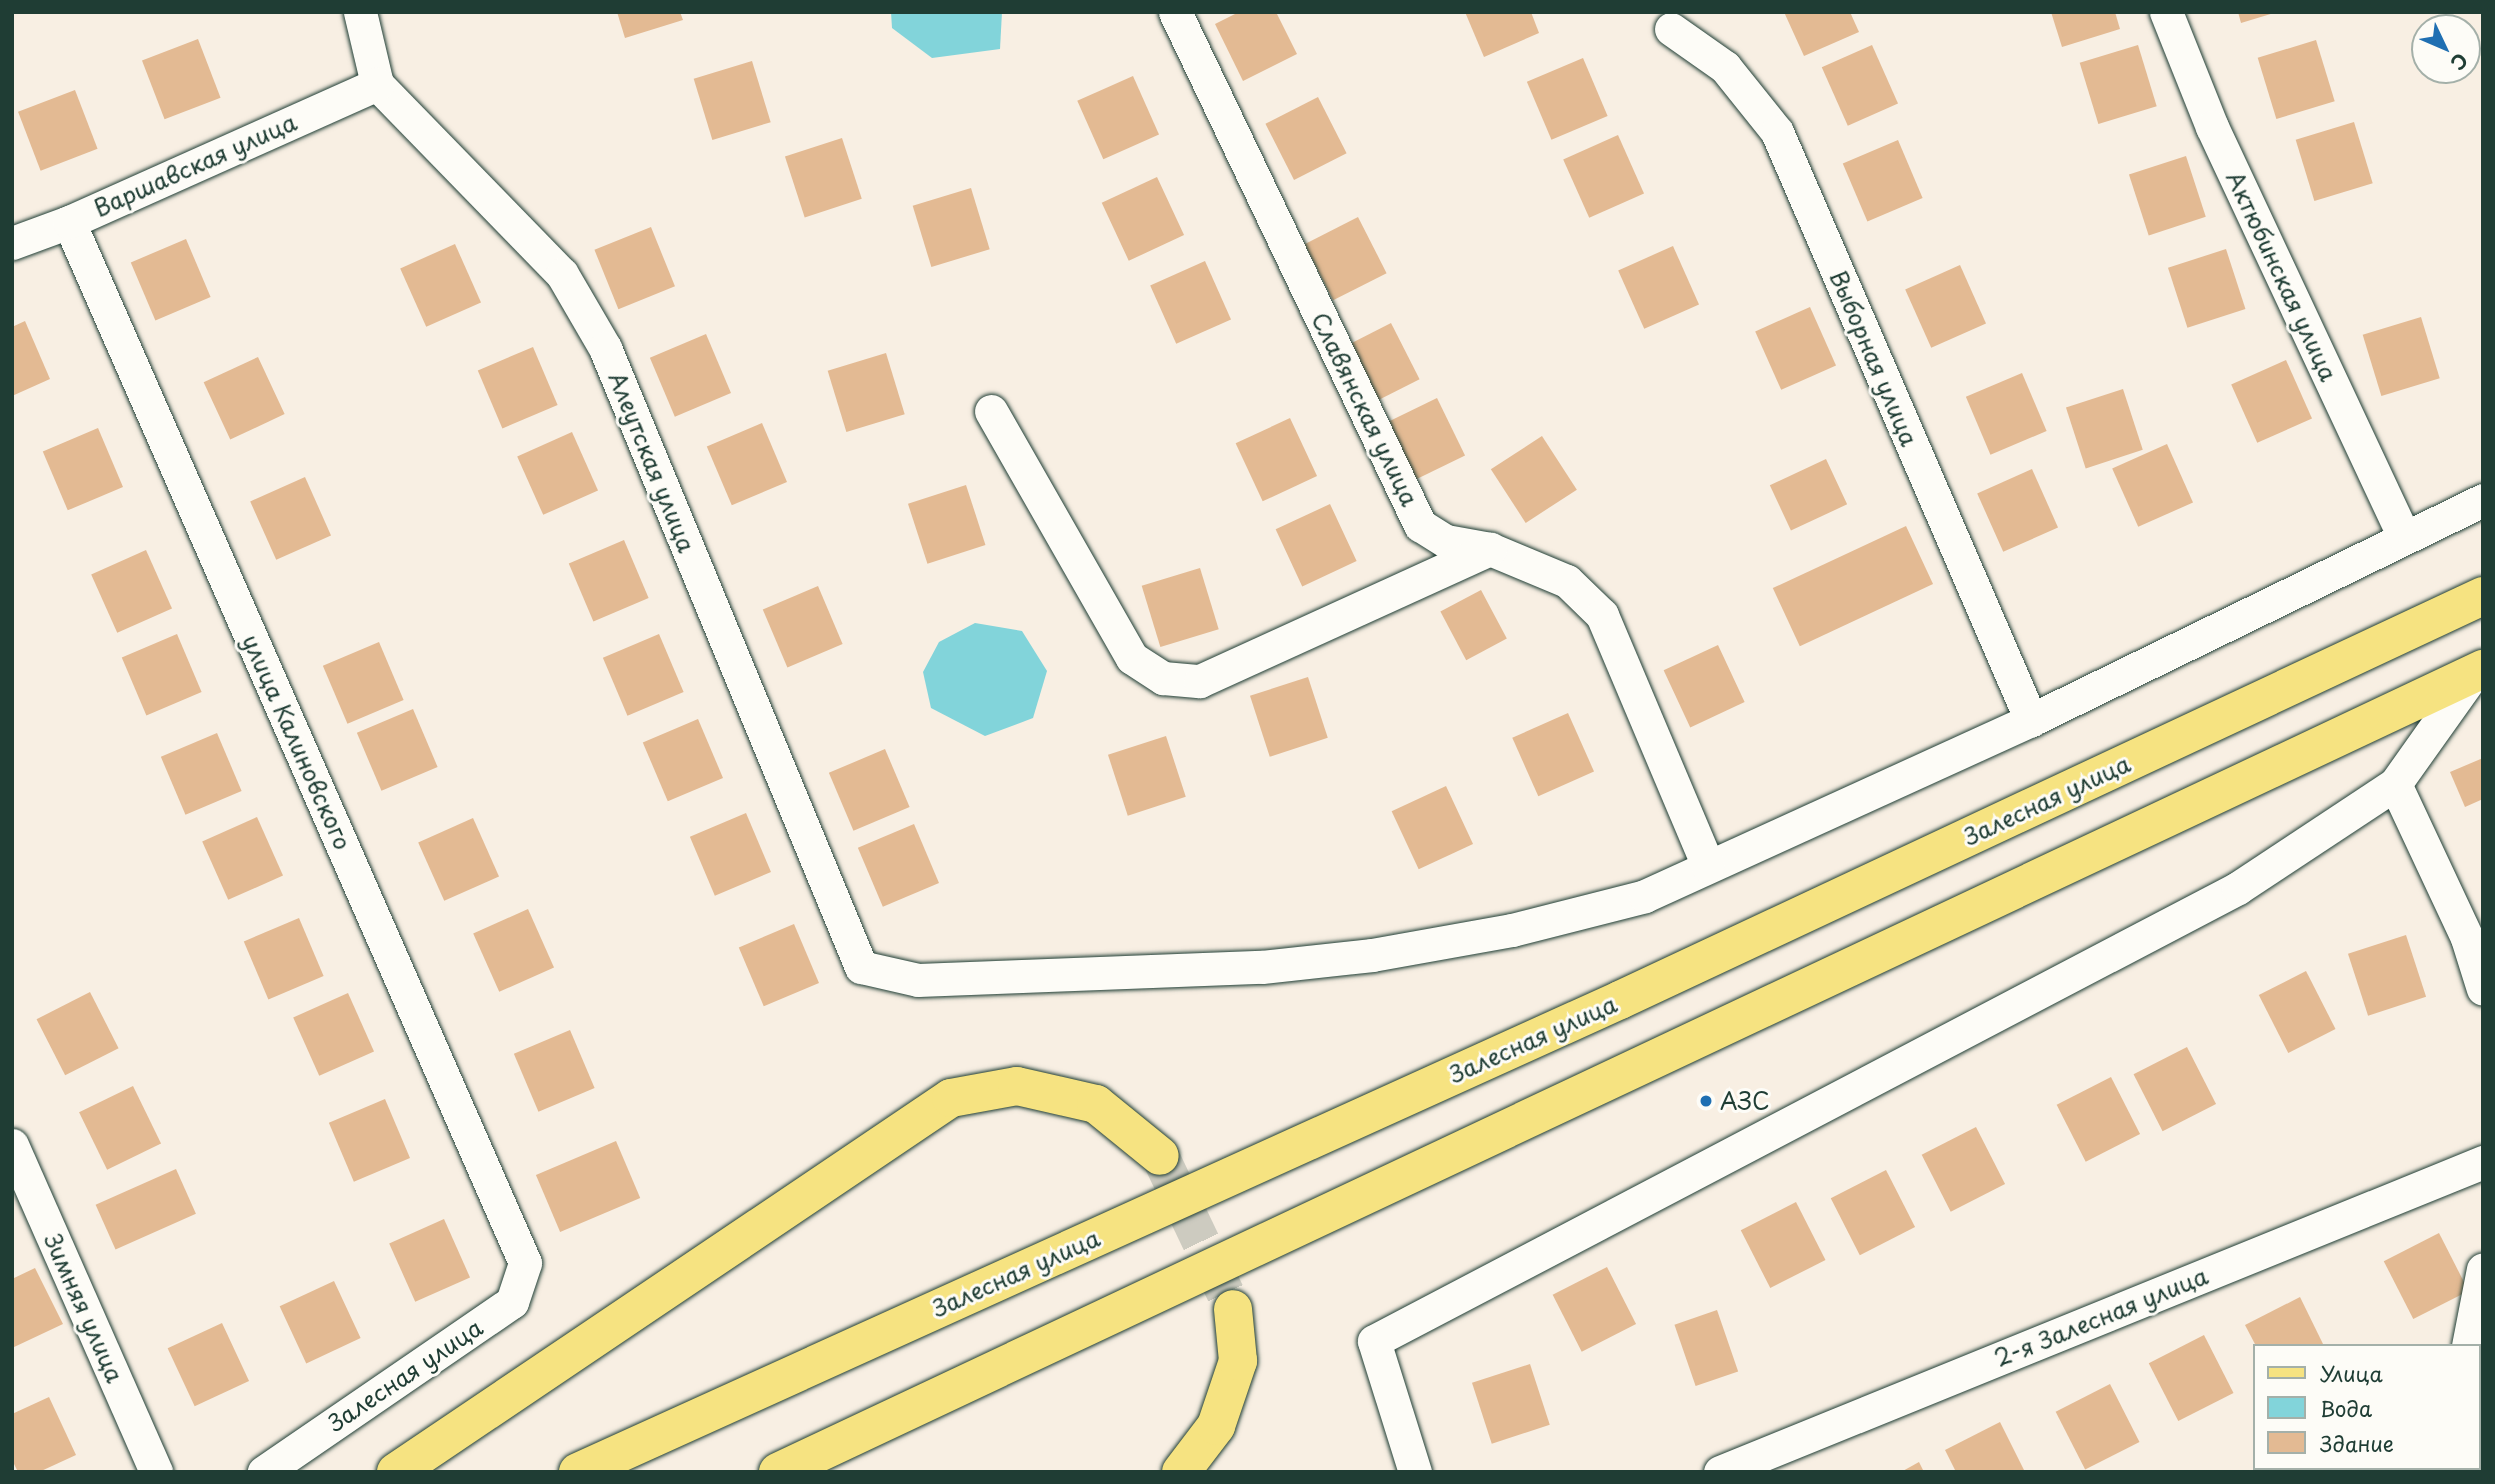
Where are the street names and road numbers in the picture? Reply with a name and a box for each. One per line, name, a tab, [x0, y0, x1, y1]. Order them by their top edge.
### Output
street label: Варшавская улица	[89, 108, 301, 222]
street label: Актюбинская улица	[2221, 166, 2343, 386]
street label: Выборная улица	[1824, 265, 1924, 451]
street label: Славянская улица	[1306, 307, 1424, 511]
street label: Алеутская улица	[603, 367, 701, 557]
street label: улица Калиновского	[237, 630, 357, 854]
street label: Залесная улица	[1959, 749, 2135, 851]
street label: Залесная улица	[1444, 989, 1622, 1089]
street label: Залесная улица	[927, 1223, 1105, 1323]
street label: Зимняя улица	[39, 1229, 129, 1387]
street label: 2-я Залесная улица	[1990, 1261, 2212, 1373]
street label: Залесная улица	[322, 1313, 488, 1437]

